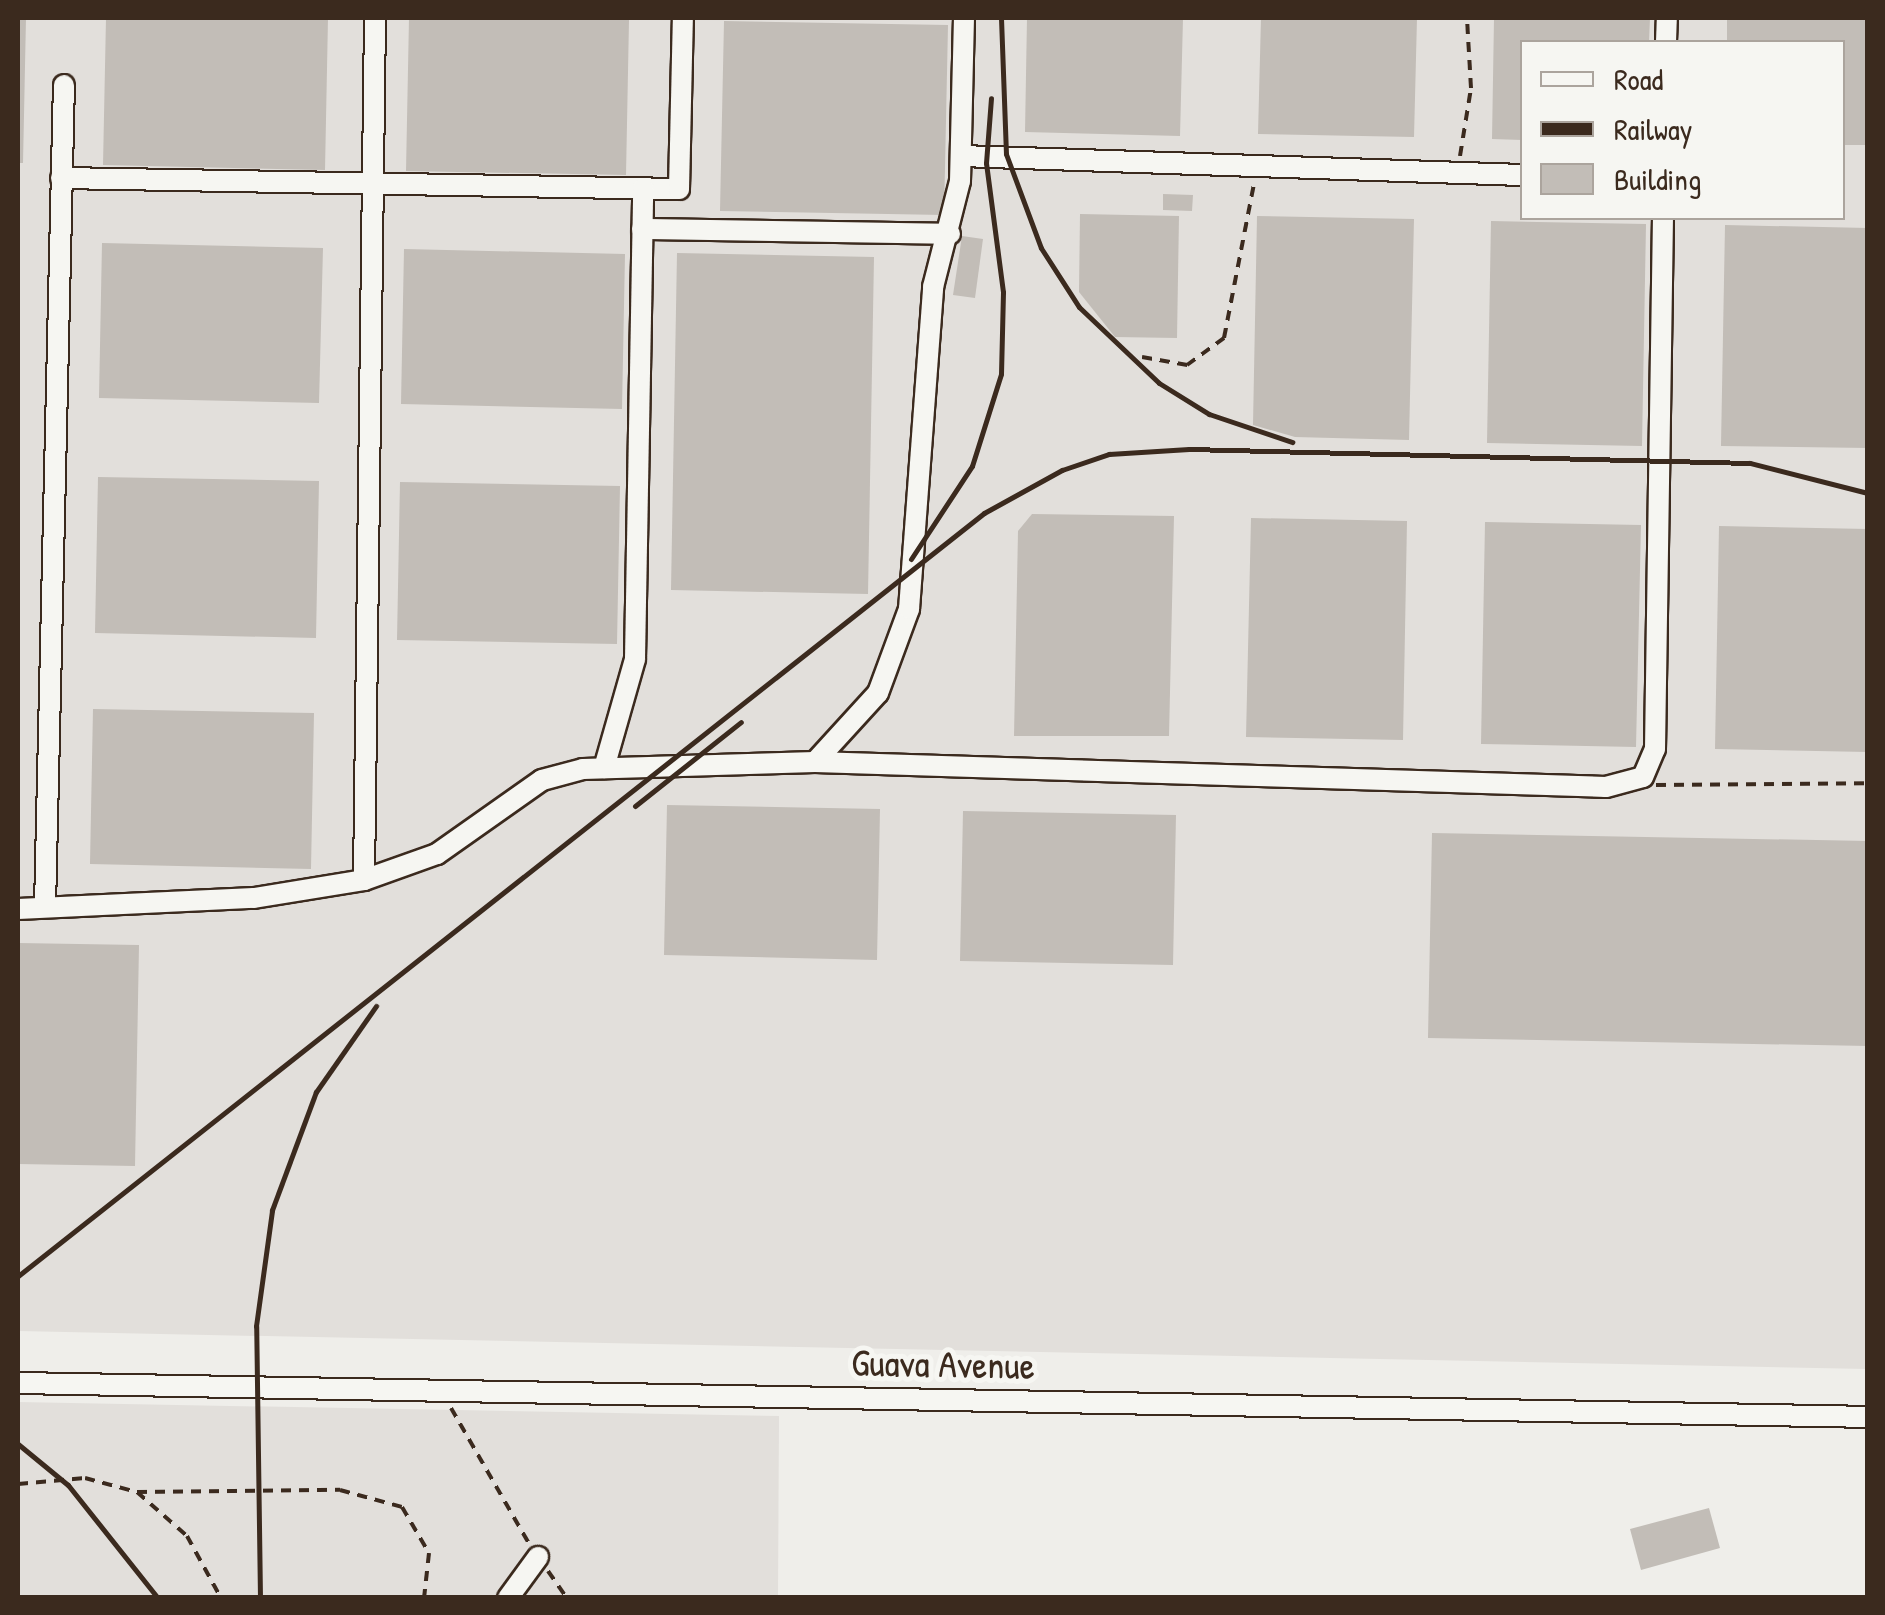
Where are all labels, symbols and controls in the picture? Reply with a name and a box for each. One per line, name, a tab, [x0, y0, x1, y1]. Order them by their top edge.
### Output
legend	[1520, 40, 1845, 220]
text: Road	[1614, 59, 1663, 99]
text: Railway	[1614, 109, 1692, 149]
text: Building	[1614, 159, 1701, 199]
street label: Guava Avenue	[851, 1340, 1035, 1388]

